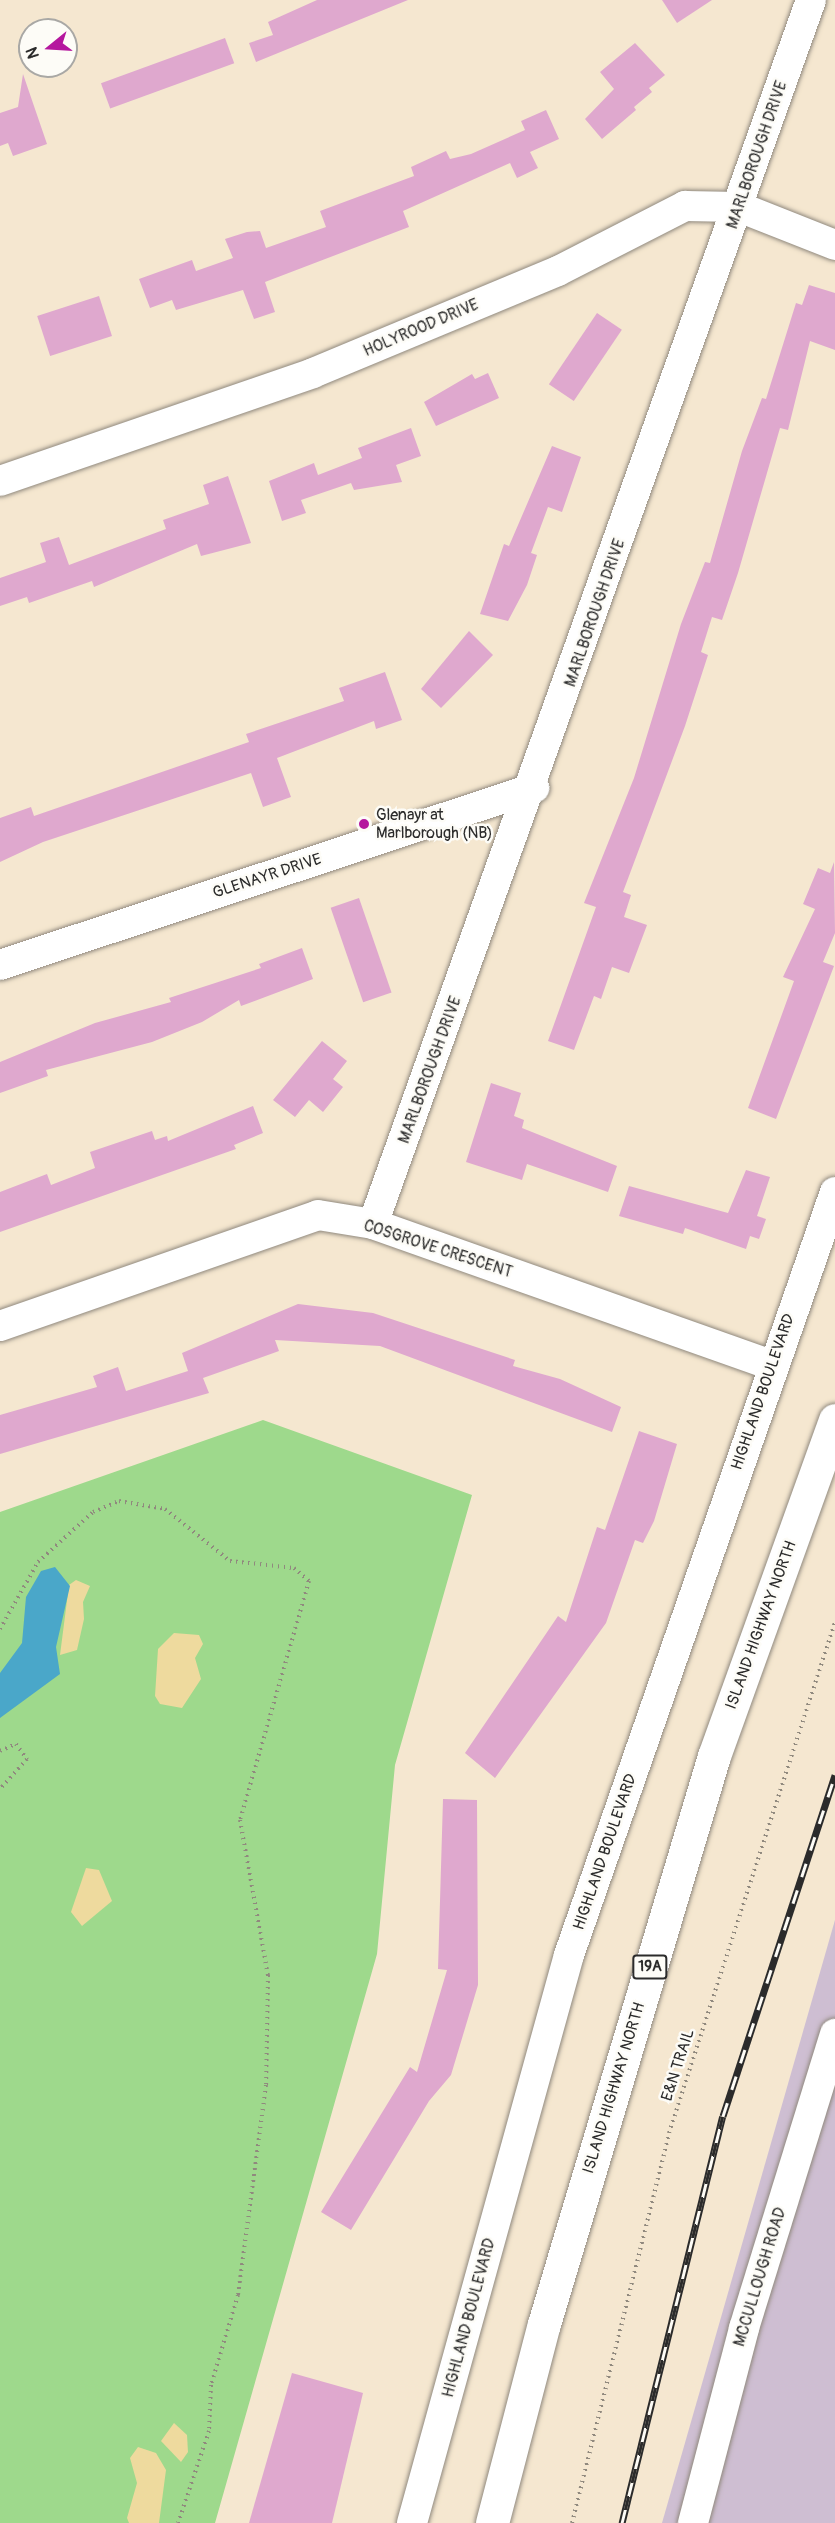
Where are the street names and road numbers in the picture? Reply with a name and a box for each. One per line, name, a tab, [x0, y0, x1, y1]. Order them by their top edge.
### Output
street label: MARLBOROUGH DRIVE	[723, 79, 791, 231]
street label: HOLYROOD DRIVE	[360, 295, 482, 361]
street label: MARLBOROUGH DRIVE	[561, 537, 629, 689]
street label: GLENAYR DRIVE	[210, 849, 324, 903]
street label: MARLBOROUGH DRIVE	[394, 994, 466, 1146]
street label: COSGROVE CRESCENT	[361, 1216, 515, 1282]
street label: HIGHLAND BOULEVARD	[727, 1311, 799, 1473]
street label: ISLAND HIGHWAY NORTH	[722, 1538, 800, 1712]
street label: HIGHLAND BOULEVARD	[569, 1771, 641, 1933]
road number: 19A	[632, 1955, 668, 1979]
street label: ISLAND HIGHWAY NORTH	[579, 2000, 649, 2176]
street label: E&N TRAIL	[657, 2027, 699, 2103]
street label: MCCULLOUGH ROAD	[730, 2205, 790, 2349]
street label: HIGHLAND BOULEVARD	[439, 2236, 499, 2400]

